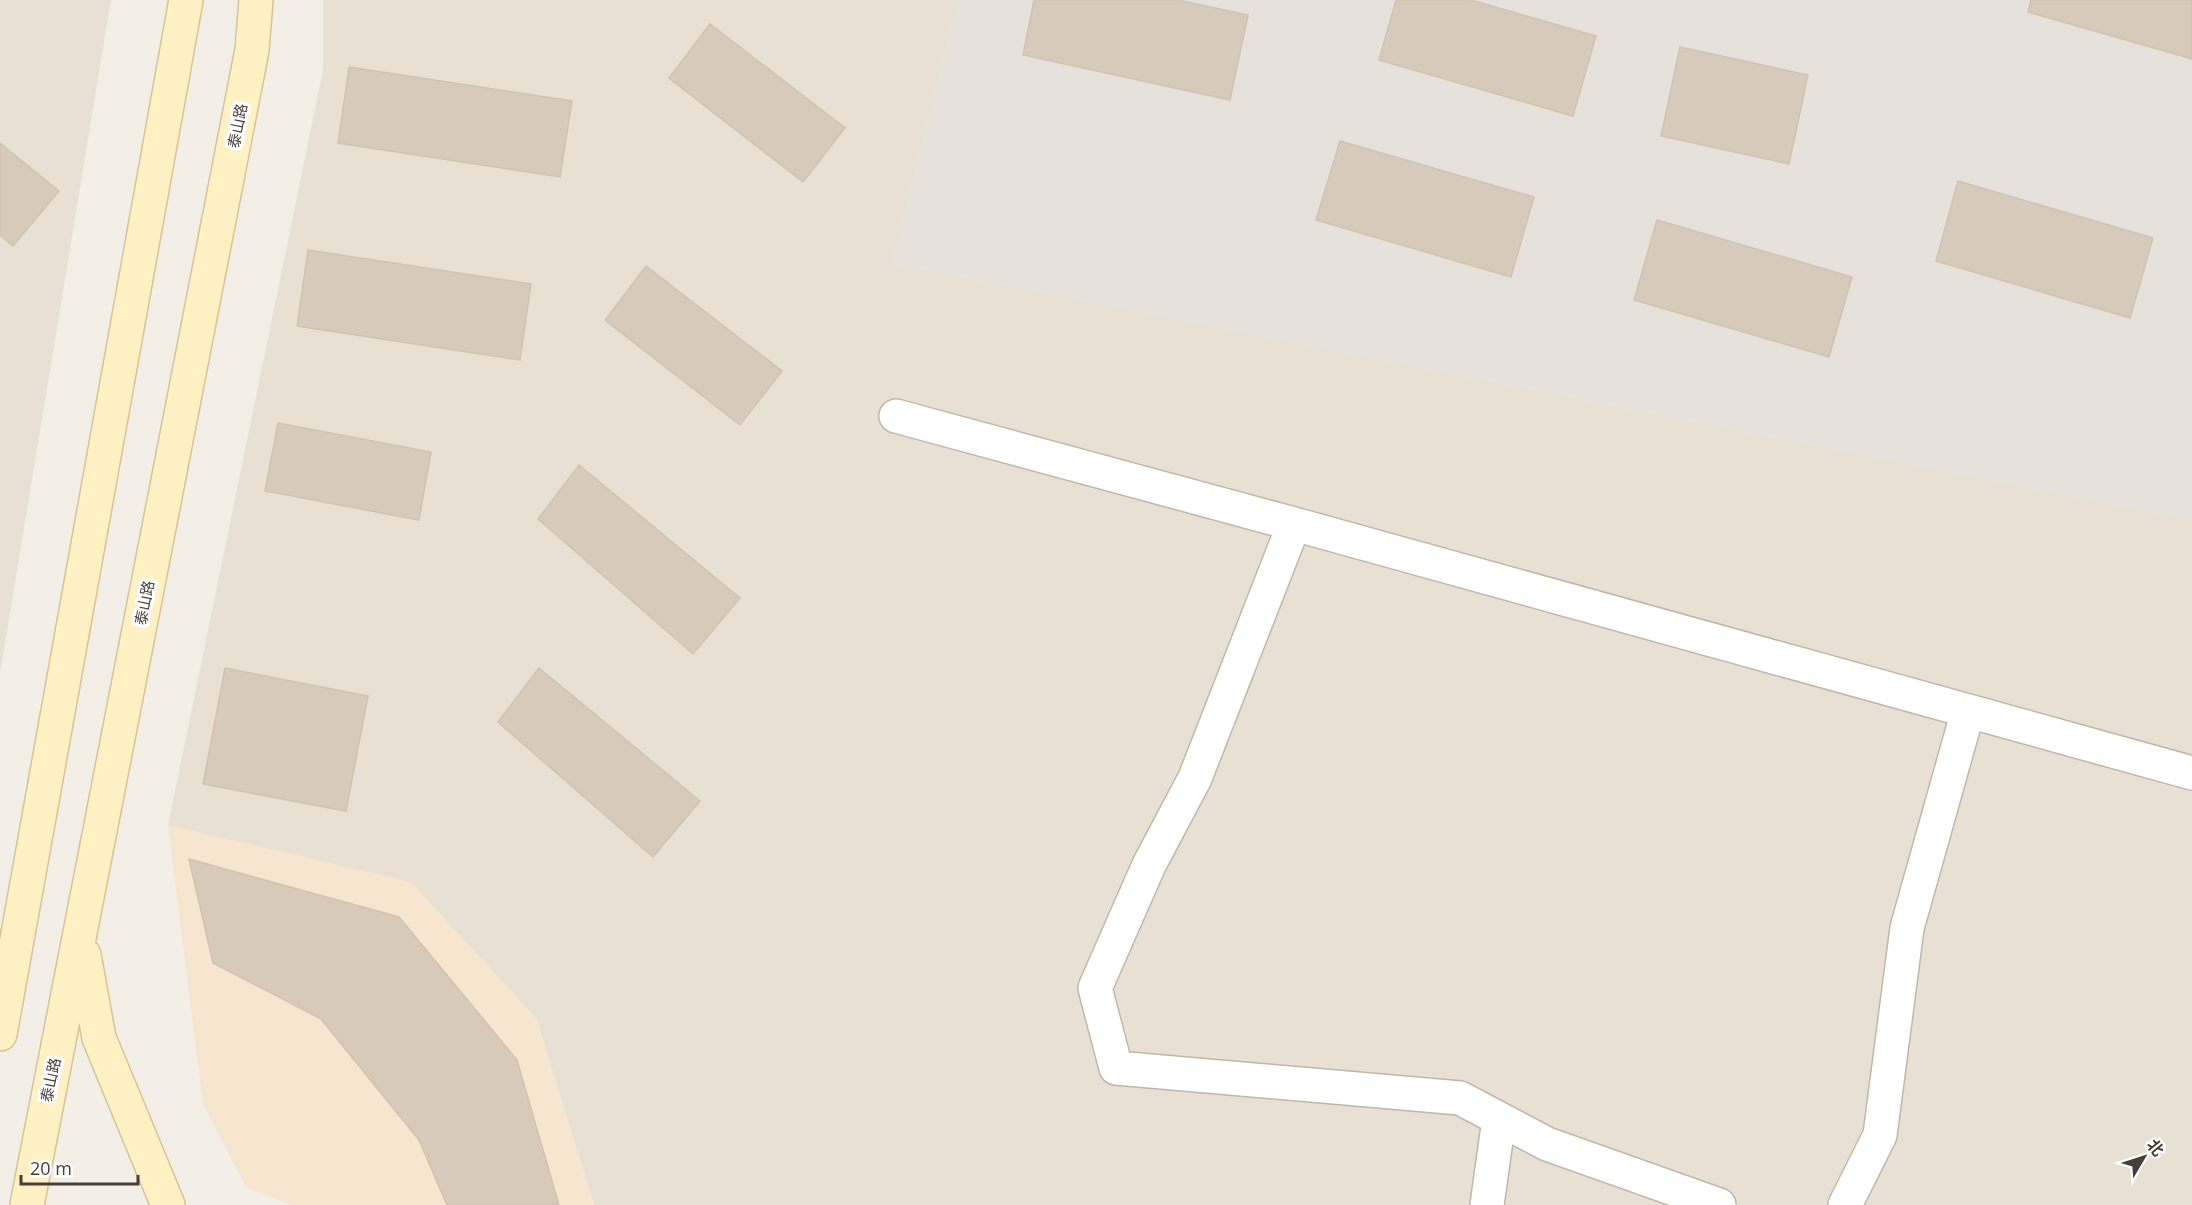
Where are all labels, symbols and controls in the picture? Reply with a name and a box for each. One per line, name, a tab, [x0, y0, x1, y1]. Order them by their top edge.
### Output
street label: 泰山路	[223, 102, 251, 150]
street label: 泰山路	[130, 579, 158, 627]
street label: 泰山路	[36, 1056, 64, 1104]
north arrow	[2114, 1127, 2174, 1187]
text: 北	[2142, 1134, 2169, 1161]
scale bar	[21, 1148, 138, 1186]
text: 20 m	[30, 1156, 72, 1180]

